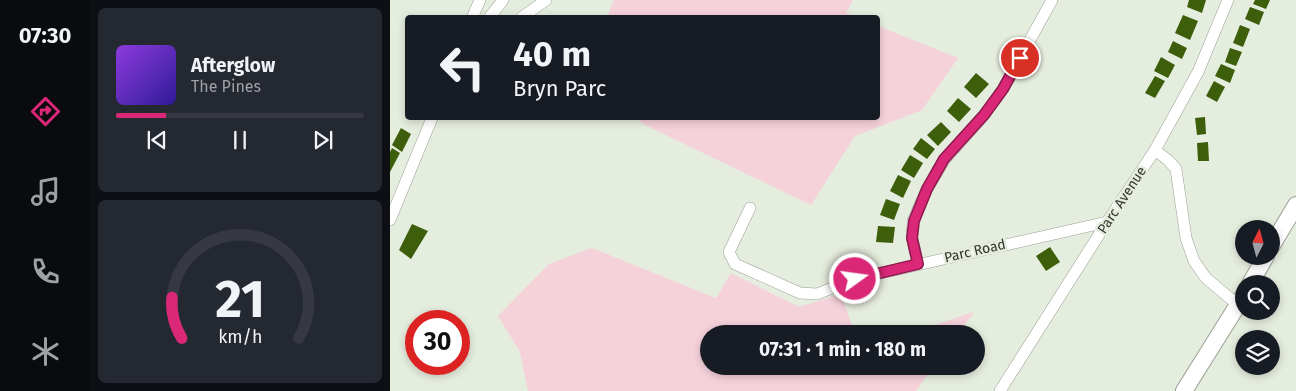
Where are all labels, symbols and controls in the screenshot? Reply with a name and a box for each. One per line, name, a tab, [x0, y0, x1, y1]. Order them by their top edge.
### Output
text: 07:30	[19, 22, 71, 49]
text: 40 m	[513, 33, 591, 75]
icon: left	[430, 35, 495, 100]
pin	[999, 37, 1041, 79]
icon: arrive	[1006, 44, 1034, 72]
text: Afterglow	[191, 54, 275, 77]
text: Bryn Parc	[513, 75, 606, 102]
text: The Pines	[191, 77, 261, 96]
icon: directions	[28, 94, 63, 129]
icon: previous	[143, 126, 171, 154]
icon: pause	[226, 126, 254, 154]
icon: next	[309, 126, 337, 154]
street label: Parc Avenue	[1094, 163, 1150, 237]
icon: music	[28, 174, 63, 209]
north arrow	[1235, 220, 1280, 265]
map controls	[1235, 220, 1280, 375]
street label: Parc Road	[943, 236, 1007, 266]
position arrow	[828, 252, 880, 304]
icon: phone	[28, 254, 63, 289]
text: 21	[215, 268, 265, 331]
button: search	[1235, 275, 1280, 320]
speed limit sign: 30	[405, 310, 470, 375]
text: km/h	[218, 326, 262, 348]
button: layers	[1235, 330, 1280, 375]
icon: climate	[28, 334, 63, 369]
text: 07:31 · 1 min · 180 m	[759, 338, 926, 361]

